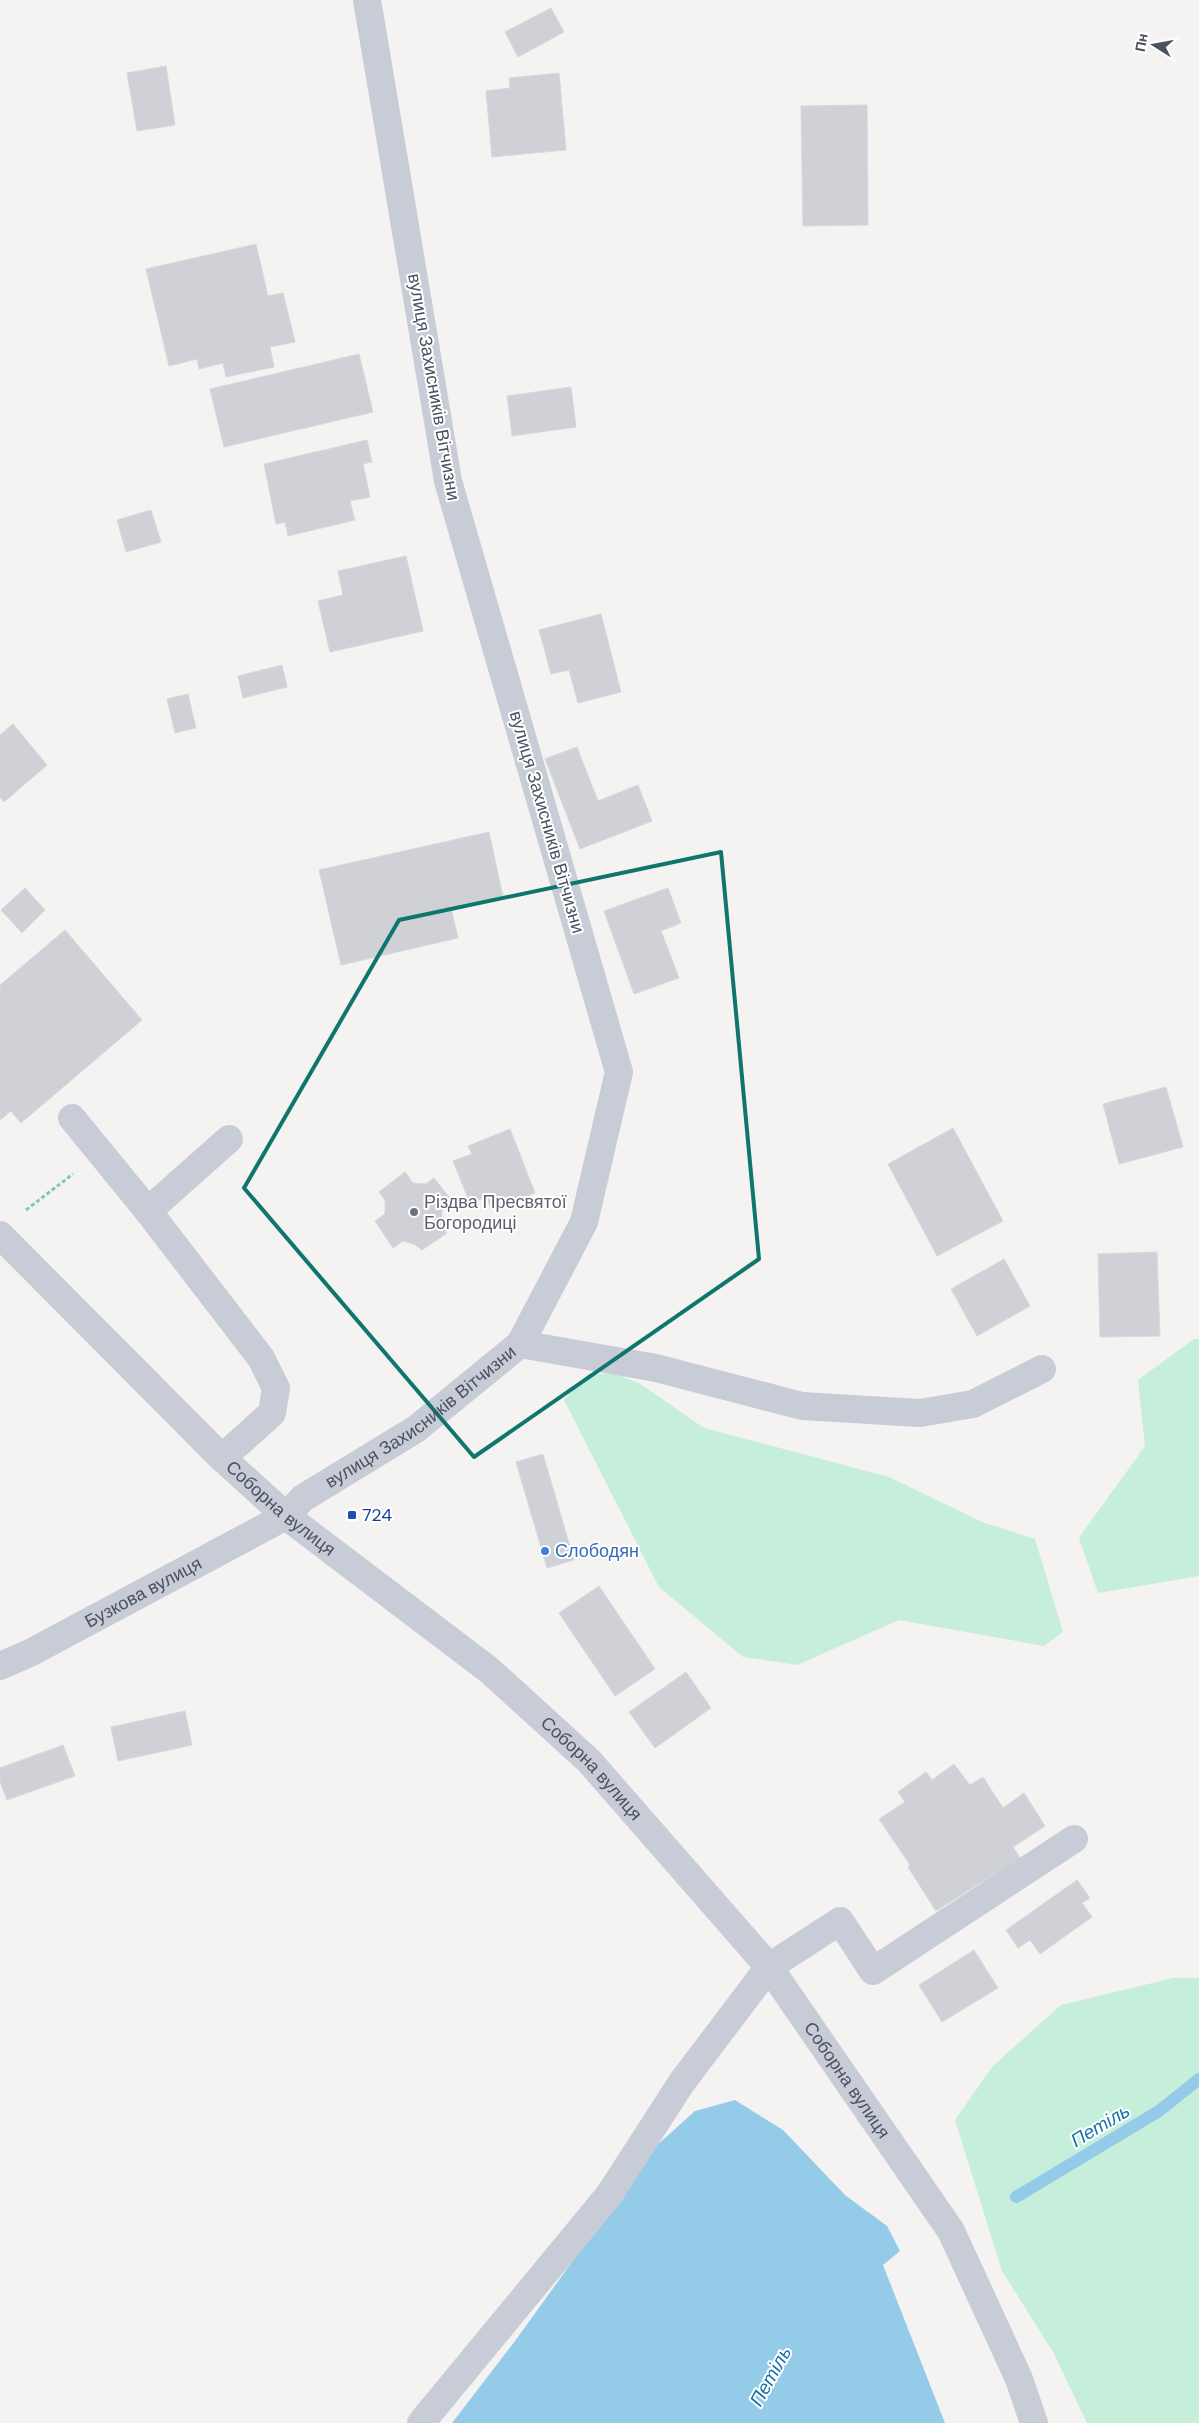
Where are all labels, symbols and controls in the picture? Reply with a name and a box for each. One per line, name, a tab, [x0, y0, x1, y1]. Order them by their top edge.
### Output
north arrow	[1129, 20, 1179, 70]
text: Пн	[1131, 32, 1152, 53]
street label: вулиця Захисників Вітчизни	[402, 272, 466, 502]
street label: вулиця Захисників Вітчизни	[504, 708, 590, 936]
place label: Різдва Пресвятої Богородиці	[424, 1190, 567, 1235]
marker: Різдва Пресвятої Богородиці	[408, 1206, 420, 1218]
street label: вулиця Захисників Вітчизни	[321, 1340, 521, 1494]
street label: Соборна вулиця	[221, 1455, 340, 1561]
place label: 724	[362, 1503, 392, 1527]
marker: 724	[346, 1509, 358, 1521]
place label: Слободян	[555, 1539, 639, 1563]
marker: Слободян	[539, 1545, 551, 1557]
street label: Бузкова вулиця	[80, 1551, 206, 1634]
street label: Соборна вулиця	[536, 1711, 648, 1826]
street label: Соборна вулиця	[798, 2017, 896, 2143]
water label: Петіль	[1066, 2098, 1135, 2153]
water label: Петіль	[744, 2342, 797, 2411]

